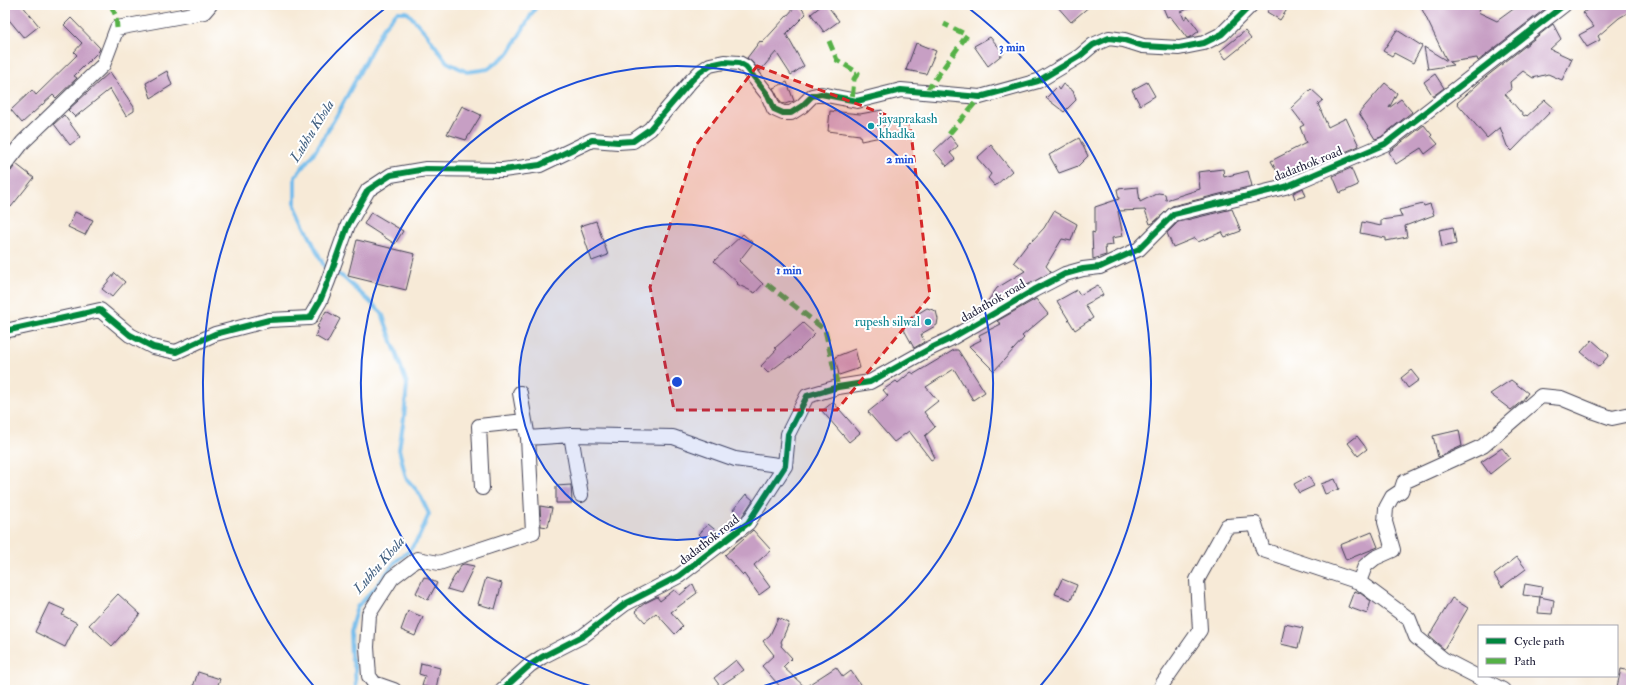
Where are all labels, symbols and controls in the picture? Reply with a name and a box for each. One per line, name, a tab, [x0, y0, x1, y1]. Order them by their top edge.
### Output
text: 3 min	[999, 40, 1026, 55]
water label: Lubhu Khola	[286, 96, 338, 166]
place label: jayaprakash khadka	[876, 111, 938, 142]
marker: jayaprakash khadka	[866, 121, 876, 131]
street label: dadathok road	[1271, 143, 1345, 185]
text: 2 min	[886, 152, 914, 167]
text: 1 min	[776, 263, 803, 278]
street label: dadathok road	[958, 276, 1029, 326]
place label: rupesh silwal	[855, 314, 921, 331]
marker: rupesh silwal	[923, 317, 933, 327]
centre of rings	[670, 375, 684, 389]
street label: dadathok road	[676, 511, 743, 569]
water label: Lubhu Khola	[349, 533, 409, 598]
legend	[1478, 625, 1618, 677]
text: Cycle path	[1514, 634, 1565, 649]
text: Path	[1514, 654, 1537, 669]

